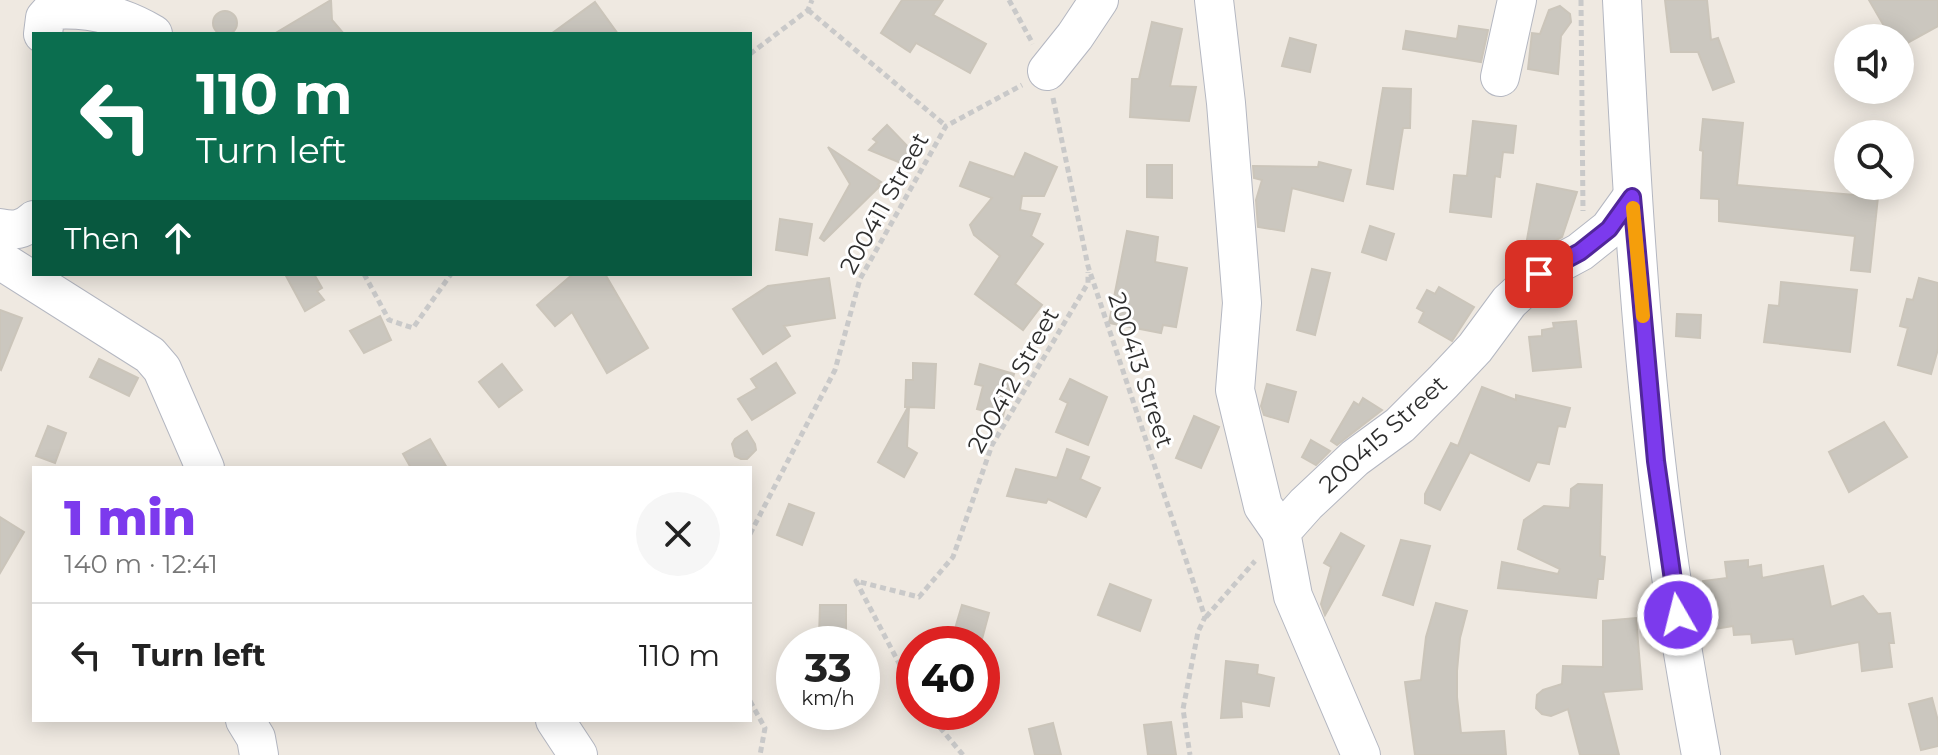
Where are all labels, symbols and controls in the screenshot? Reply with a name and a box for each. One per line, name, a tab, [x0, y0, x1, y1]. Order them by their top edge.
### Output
map controls	[1834, 24, 1914, 200]
button: sound	[1834, 24, 1914, 104]
text: 110 m	[196, 60, 353, 128]
icon: left	[64, 64, 168, 168]
button: search	[1834, 120, 1914, 200]
street label: 200411 Street	[833, 127, 935, 279]
text: Turn left	[196, 128, 347, 172]
icon: ahead	[156, 216, 200, 260]
text: Then	[64, 220, 140, 257]
pin	[1505, 240, 1573, 308]
icon: arrive	[1517, 252, 1561, 296]
street label: 200413 Street	[1102, 289, 1180, 452]
street label: 200412 Street	[961, 302, 1065, 458]
street label: 200415 Street	[1313, 369, 1453, 499]
text: 1 min	[64, 489, 196, 547]
button: close	[636, 492, 720, 576]
text: 140 m · 12:41	[64, 548, 218, 580]
position arrow	[1636, 573, 1720, 657]
speed limit sign: 40	[896, 626, 1000, 730]
icon: left	[64, 633, 108, 677]
text: Turn left	[132, 637, 265, 674]
text: 110 m	[639, 637, 720, 674]
text: 33	[804, 643, 852, 692]
text: km/h	[801, 686, 855, 710]

